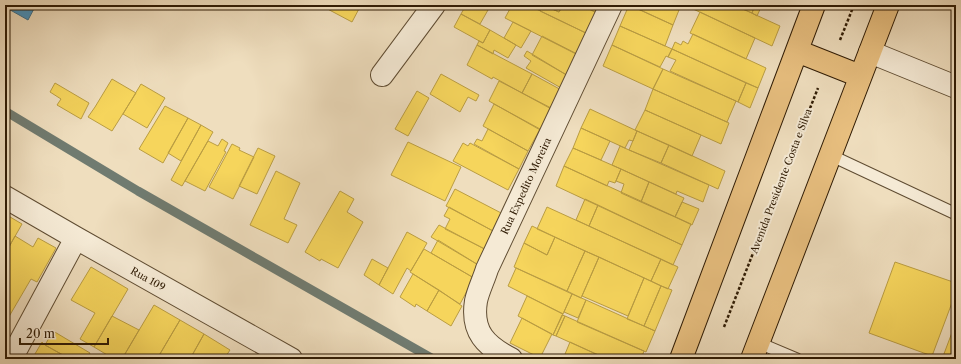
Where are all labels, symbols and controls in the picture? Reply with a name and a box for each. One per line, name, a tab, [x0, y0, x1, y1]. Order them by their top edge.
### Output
street label: Avenida Presidente Costa e Silva	[747, 106, 815, 256]
street label: Rua Expedito Moreira	[498, 135, 554, 237]
street label: Rua 109	[128, 264, 168, 294]
scale bar	[20, 320, 108, 346]
text: 20 m	[26, 326, 55, 341]

